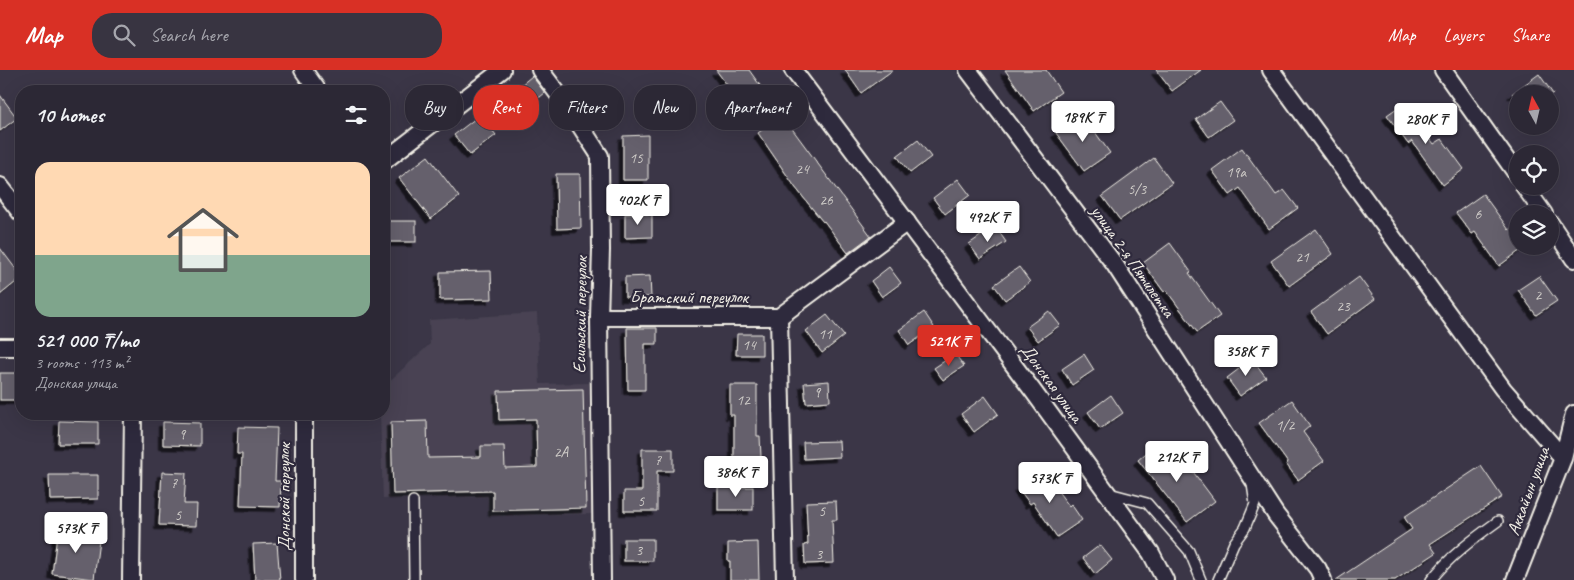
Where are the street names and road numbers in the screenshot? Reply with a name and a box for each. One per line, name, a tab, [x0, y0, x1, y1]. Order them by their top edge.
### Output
street label: улица 2-я Пятилетка	[1086, 200, 1181, 323]
street label: Есильский переулок	[568, 254, 592, 374]
street label: Братский переулок	[630, 286, 750, 308]
street label: Донская улица	[1016, 339, 1089, 428]
street label: Донской переулок	[273, 441, 295, 551]
street label: Аккайын улица	[1502, 442, 1555, 538]

